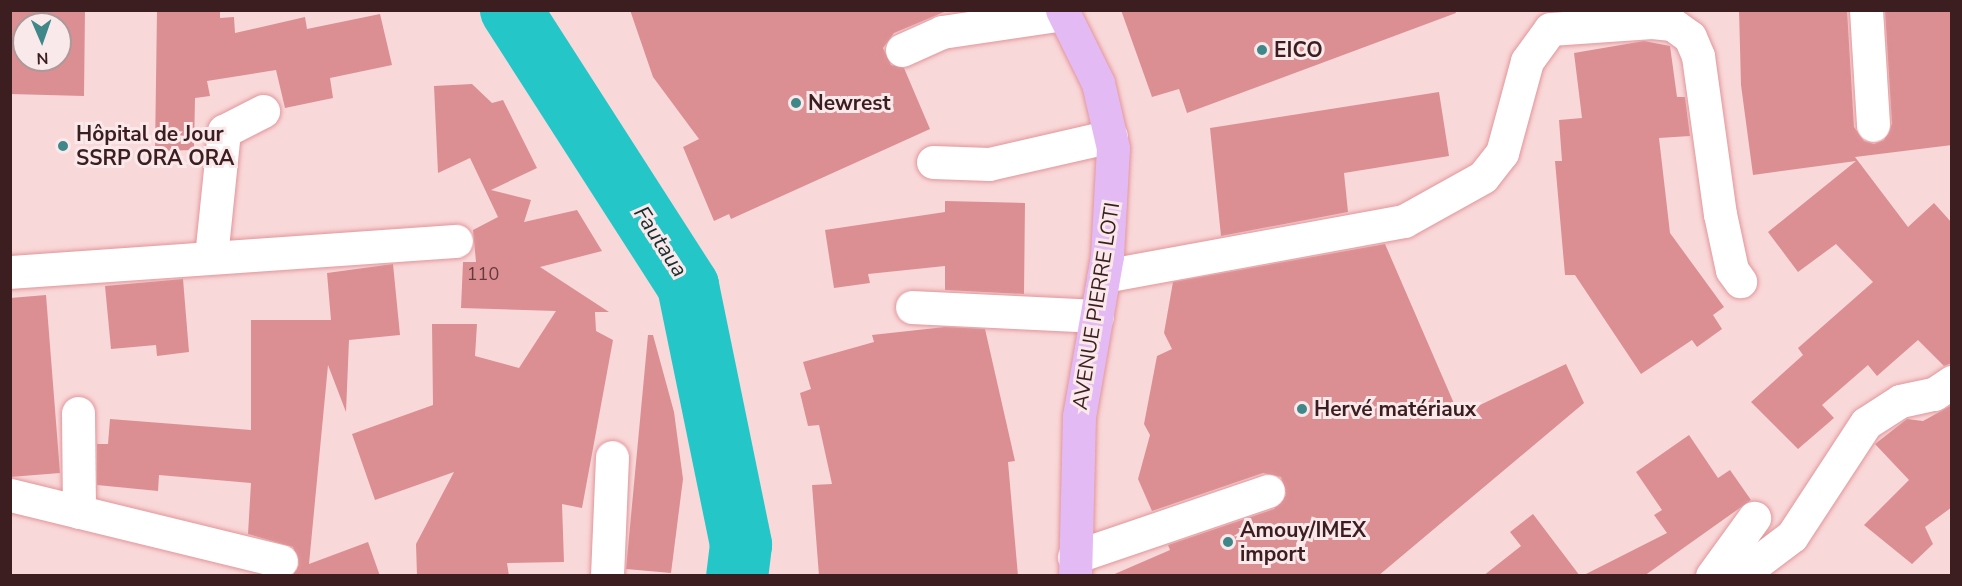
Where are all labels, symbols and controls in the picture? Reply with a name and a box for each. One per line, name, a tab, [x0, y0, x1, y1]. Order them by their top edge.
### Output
north arrow	[12, 12, 72, 72]
place label: EICO	[1274, 37, 1323, 63]
marker: EICO	[1255, 43, 1269, 57]
text: N	[36, 47, 49, 69]
place label: Newrest	[808, 90, 890, 116]
marker: Newrest	[789, 96, 803, 110]
place label: Hôpital de Jour SSRP ORA ORA	[76, 121, 234, 171]
marker: Hôpital de Jour SSRP ORA ORA	[54, 137, 72, 155]
street label: AVENUE PIERRE LOTI	[1067, 200, 1125, 412]
water label: Fautaua	[627, 202, 693, 282]
house number: 110	[467, 263, 499, 285]
place label: Hervé matériaux	[1314, 396, 1476, 422]
marker: Hervé matériaux	[1295, 402, 1309, 416]
place label: Amouy/IMEX import	[1240, 517, 1366, 567]
marker: Amouy/IMEX import	[1221, 535, 1235, 549]

